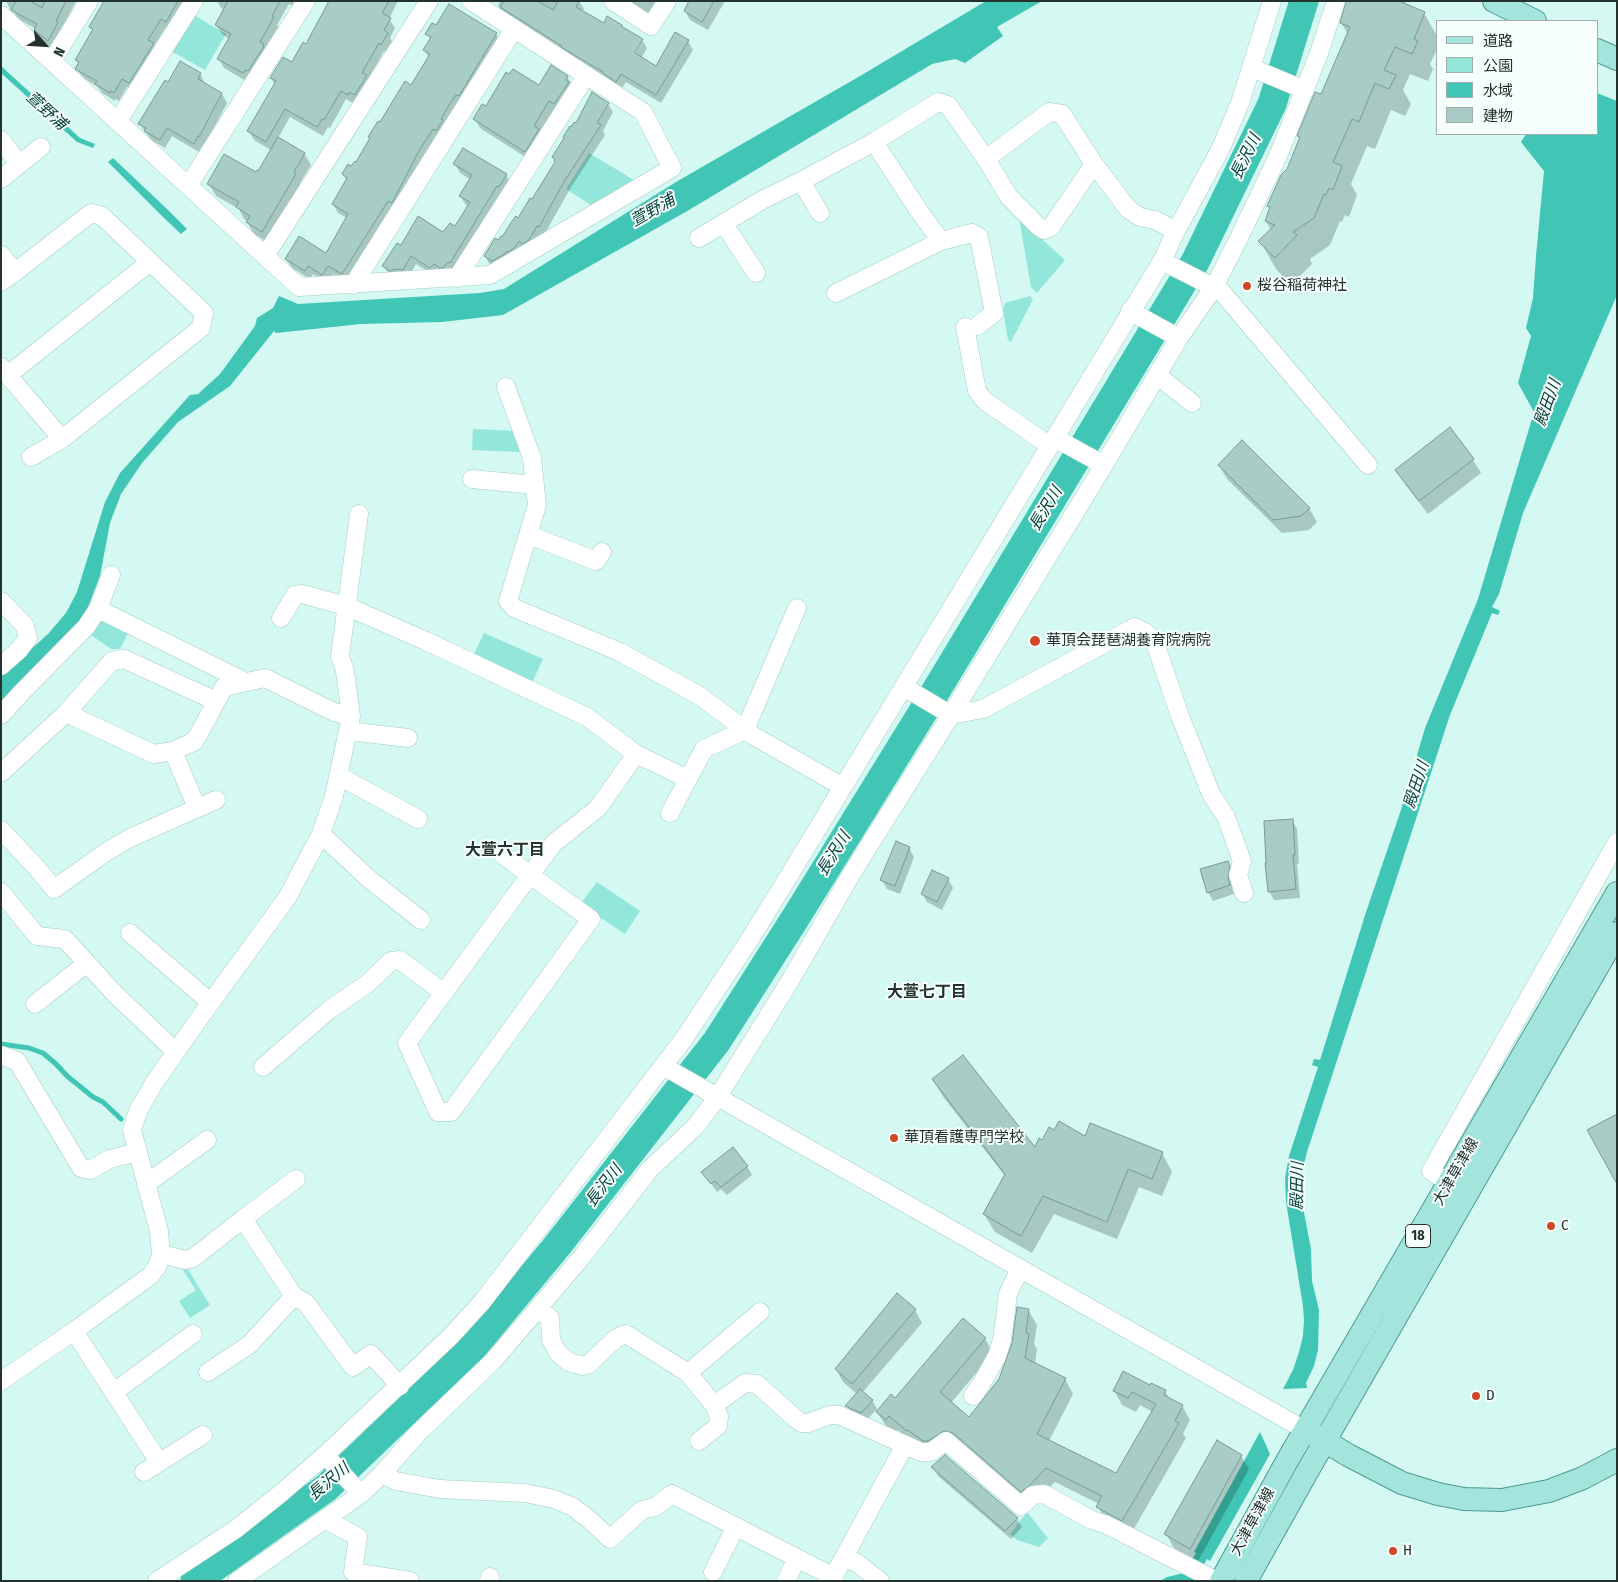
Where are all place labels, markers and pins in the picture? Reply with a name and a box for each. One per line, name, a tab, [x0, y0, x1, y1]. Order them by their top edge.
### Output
place label: 桜谷稲荷神社	[1257, 277, 1347, 295]
marker: 桜谷稲荷神社	[1241, 280, 1253, 292]
place label: 華頂会琵琶湖養育院病院	[1046, 632, 1211, 650]
marker: 華頂会琵琶湖養育院病院	[1028, 634, 1042, 648]
place label: 華頂看護専門学校	[904, 1129, 1024, 1147]
marker: 華頂看護専門学校	[888, 1132, 900, 1144]
place label: C	[1561, 1217, 1569, 1235]
marker: C	[1545, 1220, 1557, 1232]
place label: D	[1486, 1387, 1495, 1405]
marker: D	[1470, 1390, 1482, 1402]
place label: H	[1403, 1542, 1412, 1560]
marker: H	[1387, 1545, 1399, 1557]

